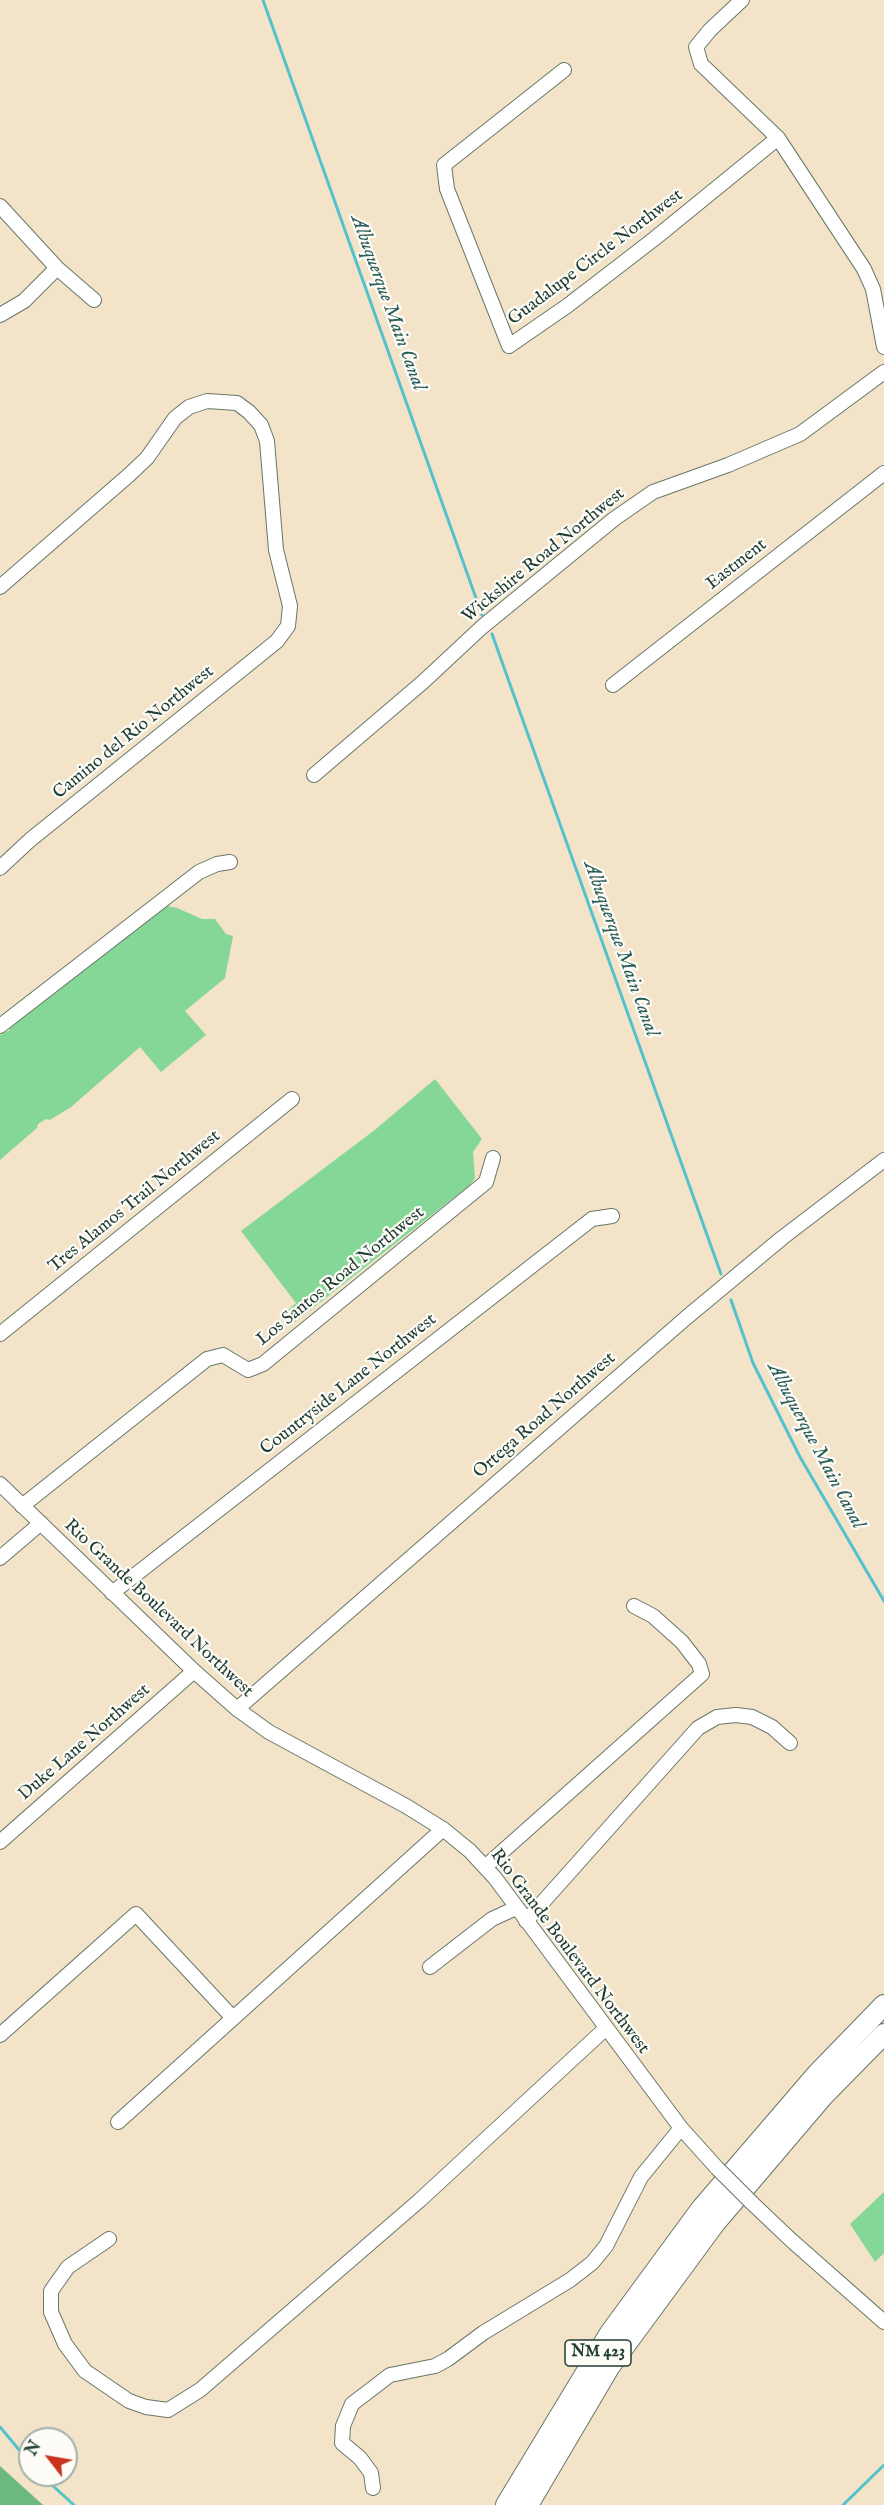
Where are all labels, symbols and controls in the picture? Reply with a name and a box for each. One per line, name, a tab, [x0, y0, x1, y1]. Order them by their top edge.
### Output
street label: Guadalupe Circle Northwest	[504, 185, 688, 331]
water label: Albuquerque Main Canal	[344, 212, 430, 394]
street label: Wickshire Road Northwest	[458, 484, 630, 628]
street label: Eastment	[703, 535, 771, 595]
street label: Camino del Rio Northwest	[49, 661, 219, 805]
water label: Albuquerque Main Canal	[577, 858, 663, 1040]
street label: Tres Alamos Trail Northwest	[45, 1126, 225, 1278]
street label: Los Santos Road Northwest	[253, 1203, 429, 1351]
street label: Countryside Lane Northwest	[257, 1310, 441, 1460]
street label: Ortega Road Northwest	[469, 1348, 621, 1484]
water label: Albuquerque Main Canal	[761, 1359, 869, 1533]
street label: Rio Grande Boulevard Northwest	[59, 1515, 257, 1703]
street label: Duke Lane Northwest	[15, 1680, 155, 1806]
street label: Rio Grande Boulevard Northwest	[485, 1845, 653, 2059]
road number: NM 423	[565, 2340, 631, 2366]
north arrow	[18, 2427, 78, 2487]
text: N	[22, 2438, 46, 2460]

